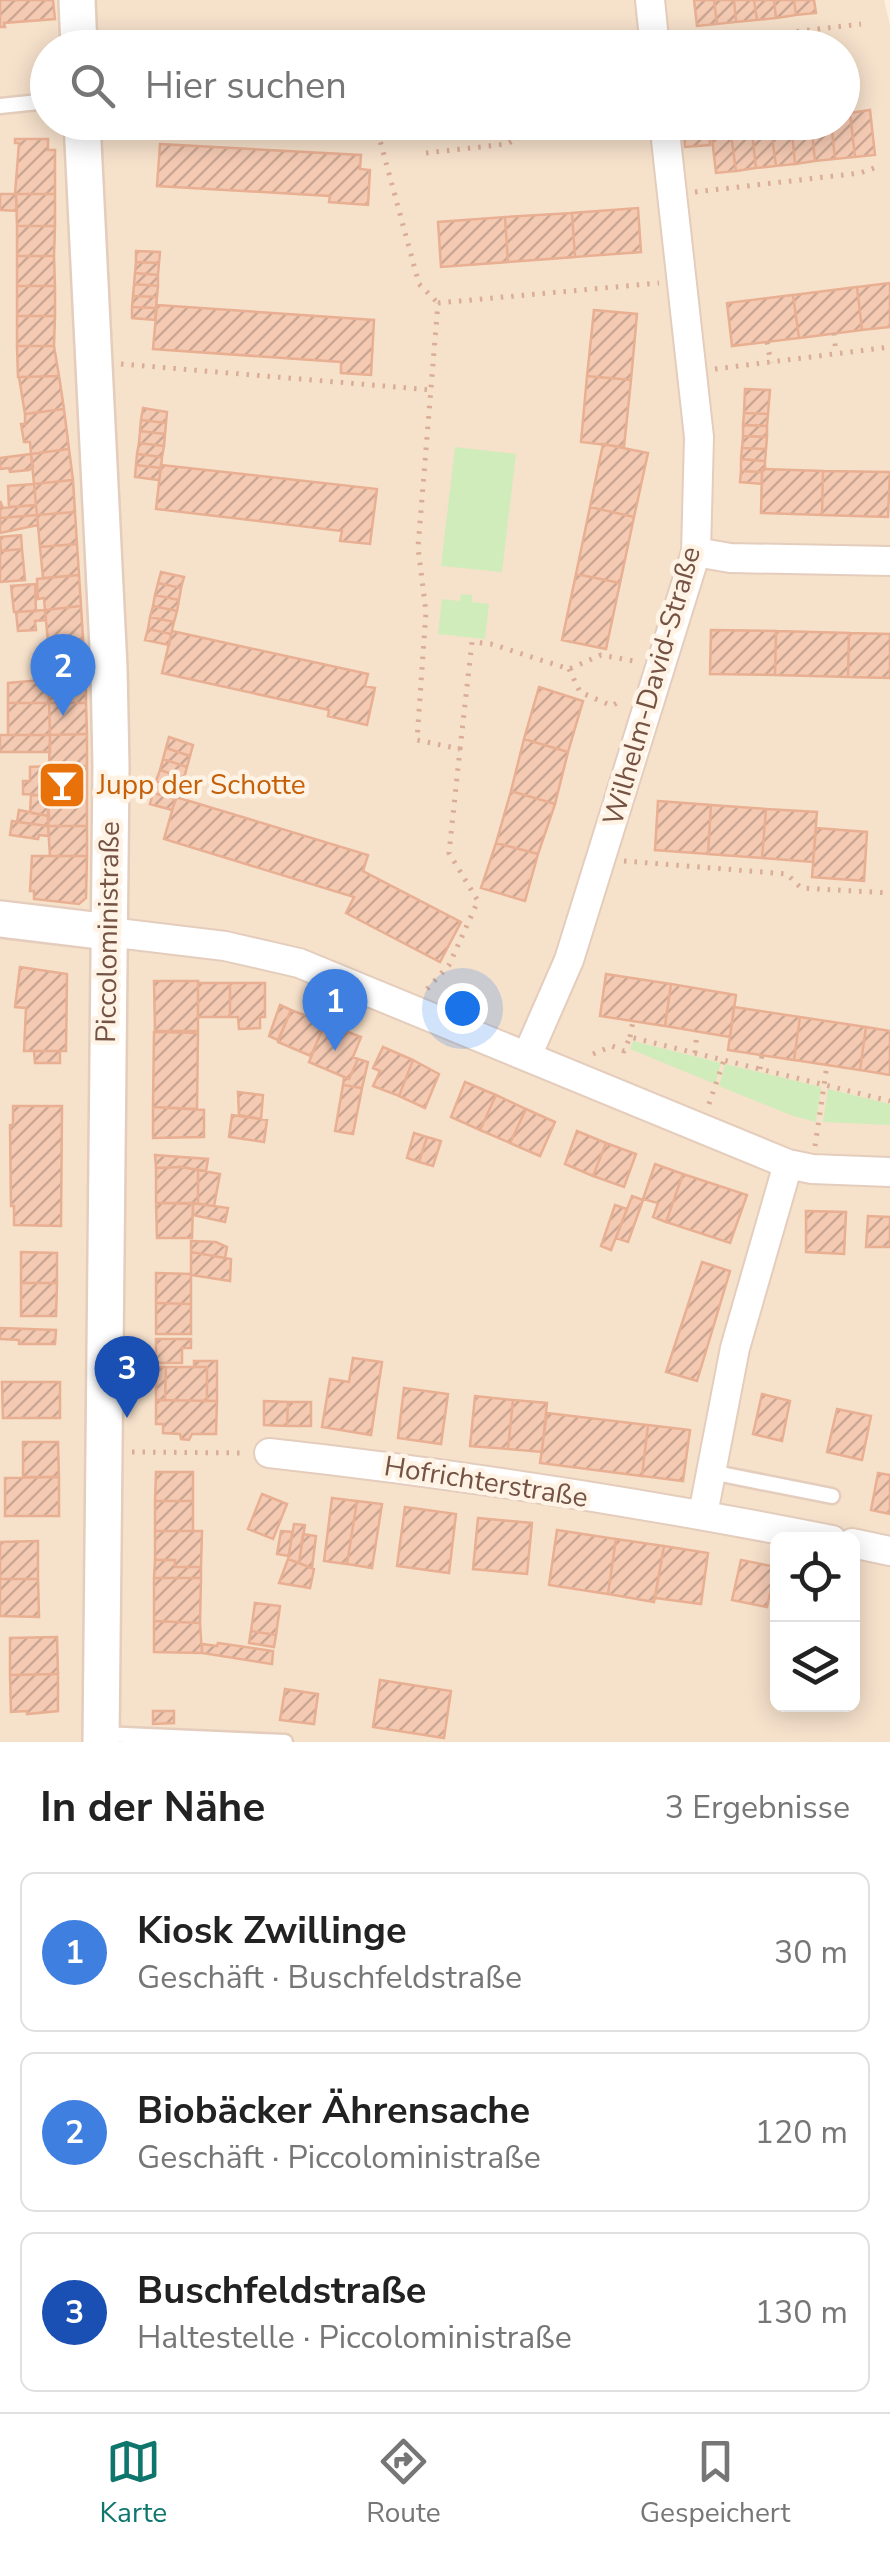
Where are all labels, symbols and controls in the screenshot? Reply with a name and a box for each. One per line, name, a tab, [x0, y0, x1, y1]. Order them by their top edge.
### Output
search box	[30, 30, 860, 140]
icon: search	[65, 58, 120, 113]
text: Hier suchen	[145, 60, 347, 111]
street label: Wilhelm-David-Straße	[594, 542, 710, 830]
pin: 2	[30, 634, 96, 716]
bar icon: Jupp der Schotte	[36, 759, 88, 811]
place label: Jupp der Schotte	[96, 766, 306, 804]
street label: Piccoloministraße	[87, 821, 129, 1043]
pin: 1	[302, 968, 368, 1051]
your location	[437, 983, 488, 1034]
pin: 3	[94, 1336, 160, 1418]
street label: Hofrichterstraße	[381, 1447, 591, 1517]
map controls	[770, 1532, 860, 1712]
button: locate	[770, 1532, 860, 1622]
button: layers	[770, 1622, 860, 1712]
text: In der Nähe	[40, 1779, 265, 1836]
text: 3 Ergebnisse	[665, 1786, 850, 1829]
text: Kiosk Zwillinge	[137, 1905, 407, 1956]
text: 1	[65, 1931, 84, 1974]
text: 30 m	[774, 1931, 848, 1974]
text: Geschäft · Buschfeldstraße	[137, 1956, 522, 1999]
text: Biobäcker Ährensache	[137, 2085, 530, 2136]
text: 2	[65, 2111, 84, 2154]
text: 120 m	[755, 2111, 848, 2154]
text: Geschäft · Piccoloministraße	[137, 2136, 541, 2179]
text: Buschfeldstraße	[137, 2265, 426, 2316]
text: 3	[65, 2291, 84, 2334]
text: 130 m	[755, 2291, 848, 2334]
text: Haltestelle · Piccoloministraße	[137, 2316, 572, 2359]
tab: Karte	[100, 2434, 167, 2532]
tab: Route	[366, 2434, 441, 2532]
tab: Gespeichert	[640, 2434, 790, 2532]

